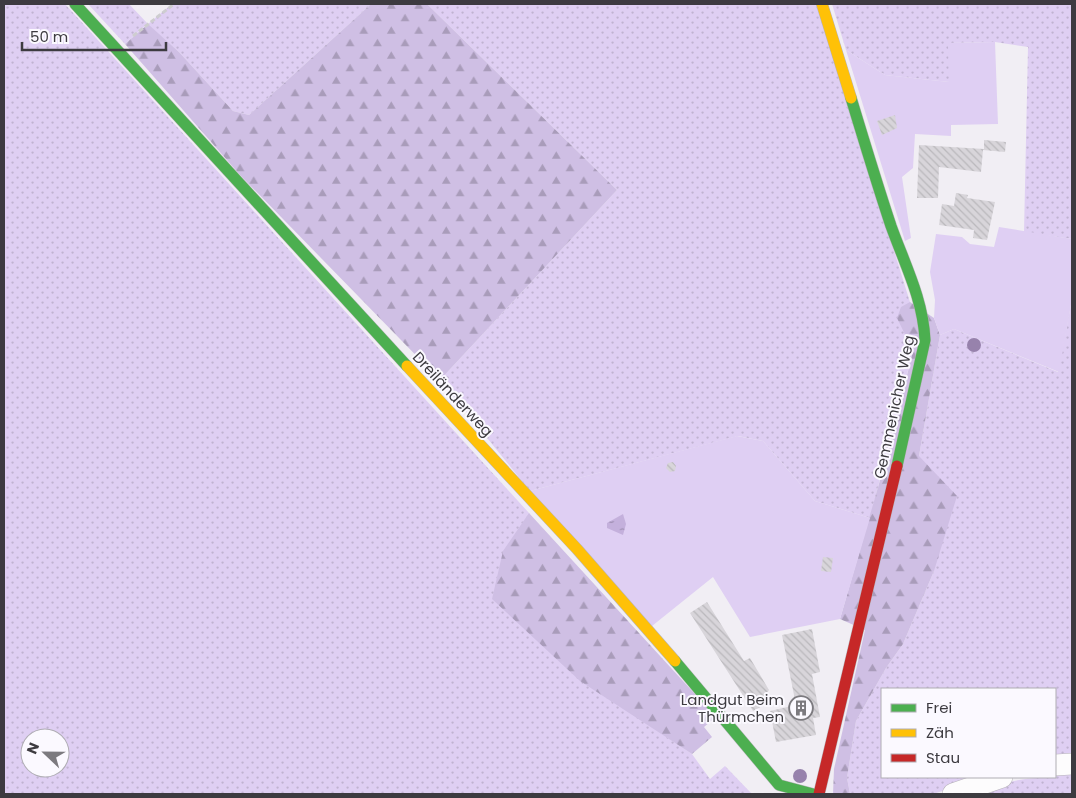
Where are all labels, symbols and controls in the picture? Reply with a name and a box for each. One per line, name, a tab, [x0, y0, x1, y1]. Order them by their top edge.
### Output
scale bar	[22, 20, 166, 52]
text: 50 m	[30, 26, 68, 47]
street label: Gemmenicher Weg	[869, 333, 919, 481]
street label: Dreiländerweg	[408, 347, 498, 441]
legend	[881, 688, 1056, 778]
place label: Landgut Beim Thürmchen	[681, 689, 784, 727]
building icon: Landgut Beim Thürmchen	[788, 695, 814, 721]
text: Frei	[926, 697, 952, 718]
text: Zäh	[926, 722, 954, 743]
north arrow	[20, 728, 70, 778]
text: N	[22, 740, 44, 757]
text: Stau	[926, 747, 960, 768]

